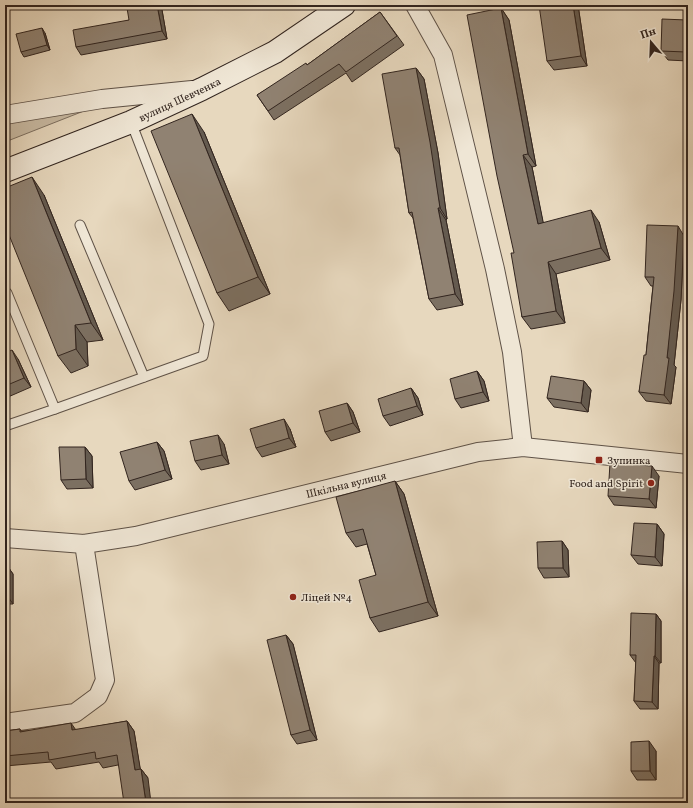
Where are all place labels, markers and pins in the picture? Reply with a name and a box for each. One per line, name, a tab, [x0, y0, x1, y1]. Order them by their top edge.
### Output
place label: Зупинка	[607, 454, 651, 469]
marker: Зупинка	[594, 455, 604, 465]
place label: Food and Spirit	[569, 477, 643, 492]
marker: Food and Spirit	[646, 478, 656, 488]
place label: Ліцей №4	[301, 591, 353, 606]
marker: Ліцей №4	[288, 592, 298, 602]

